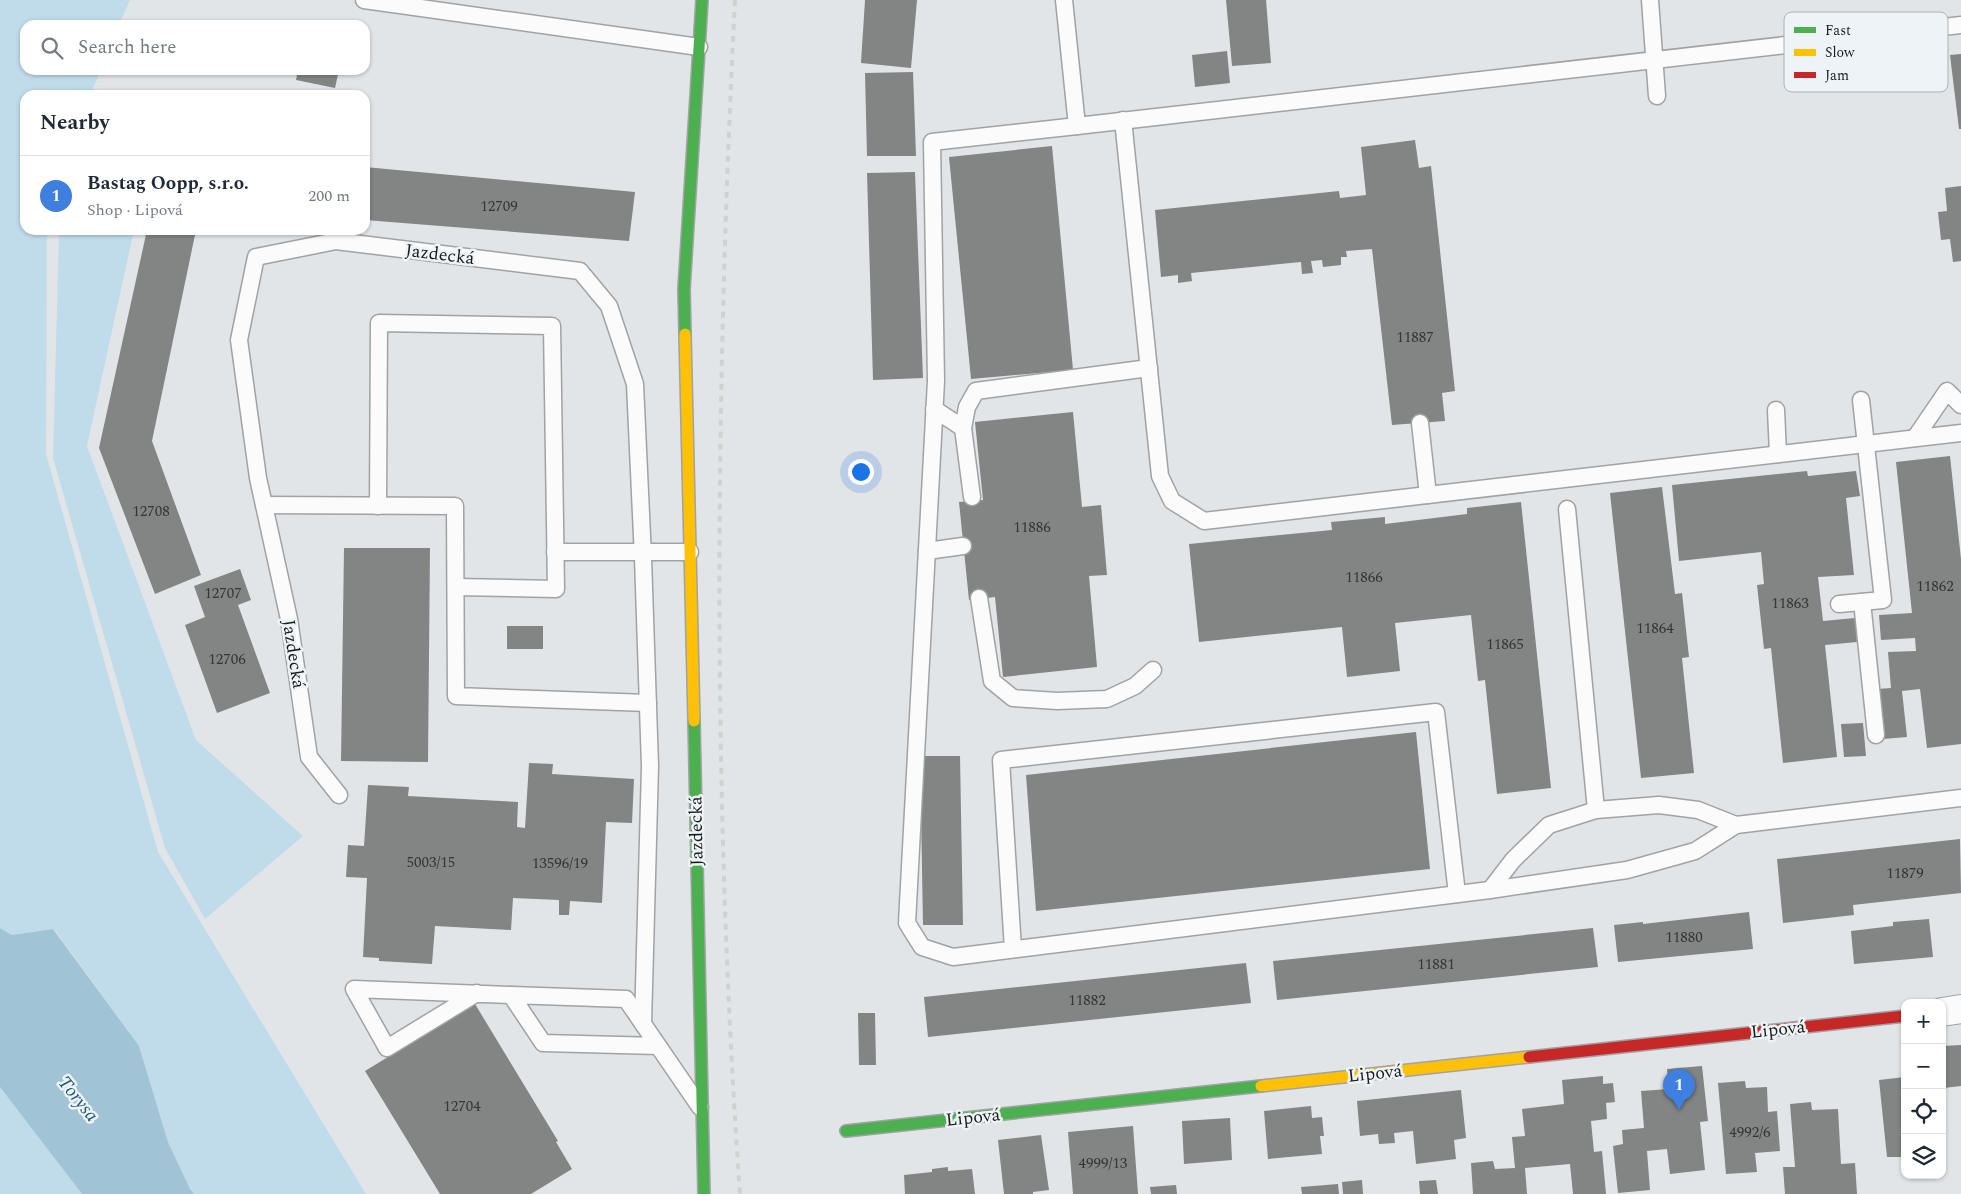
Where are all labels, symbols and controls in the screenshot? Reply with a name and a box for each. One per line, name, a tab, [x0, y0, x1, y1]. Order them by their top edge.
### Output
legend	[1784, 12, 1948, 92]
search box	[20, 20, 370, 75]
text: Fast	[1825, 20, 1851, 41]
text: Search here	[78, 33, 177, 62]
icon: search	[38, 34, 66, 62]
text: Slow	[1825, 42, 1855, 63]
text: Jam	[1825, 65, 1849, 86]
text: Nearby	[40, 107, 110, 139]
text: Bastag Oopp, s.r.o.	[87, 169, 249, 198]
text: 1	[52, 184, 60, 208]
text: 200 m	[308, 184, 350, 208]
house number: 12709	[480, 195, 518, 218]
text: Shop · Lipová	[87, 198, 183, 222]
street label: Jazdecká	[404, 237, 476, 272]
house number: 11887	[1396, 326, 1434, 349]
your location	[848, 459, 874, 485]
house number: 12708	[132, 500, 170, 523]
house number: 11886	[1013, 516, 1051, 539]
house number: 11866	[1345, 566, 1383, 589]
house number: 11862	[1916, 575, 1954, 598]
house number: 12707	[204, 582, 242, 605]
house number: 11863	[1771, 592, 1809, 615]
house number: 11864	[1636, 617, 1674, 640]
street label: Jazdecká	[275, 618, 312, 691]
house number: 11865	[1486, 633, 1524, 656]
house number: 12706	[208, 648, 246, 671]
street label: Jazdecká	[682, 796, 711, 866]
house number: 5003/15	[407, 851, 455, 874]
house number: 13596/19	[532, 852, 588, 875]
house number: 11879	[1886, 862, 1924, 885]
house number: 11880	[1665, 926, 1703, 949]
house number: 11881	[1417, 953, 1455, 976]
house number: 11882	[1068, 989, 1106, 1012]
map controls	[1901, 999, 1946, 1179]
button: +	[1901, 999, 1946, 1044]
street label: Lipová	[1750, 1013, 1807, 1046]
button: −	[1901, 1044, 1946, 1089]
street label: Lipová	[1347, 1057, 1404, 1090]
pin: 1	[1663, 1069, 1695, 1110]
water label: Torysa	[50, 1070, 106, 1129]
button: locate	[1901, 1089, 1946, 1134]
house number: 12704	[443, 1095, 481, 1118]
street label: Lipová	[945, 1101, 1002, 1134]
house number: 4992/6	[1729, 1121, 1771, 1144]
button: layers	[1901, 1134, 1946, 1179]
house number: 4999/13	[1079, 1152, 1128, 1175]

